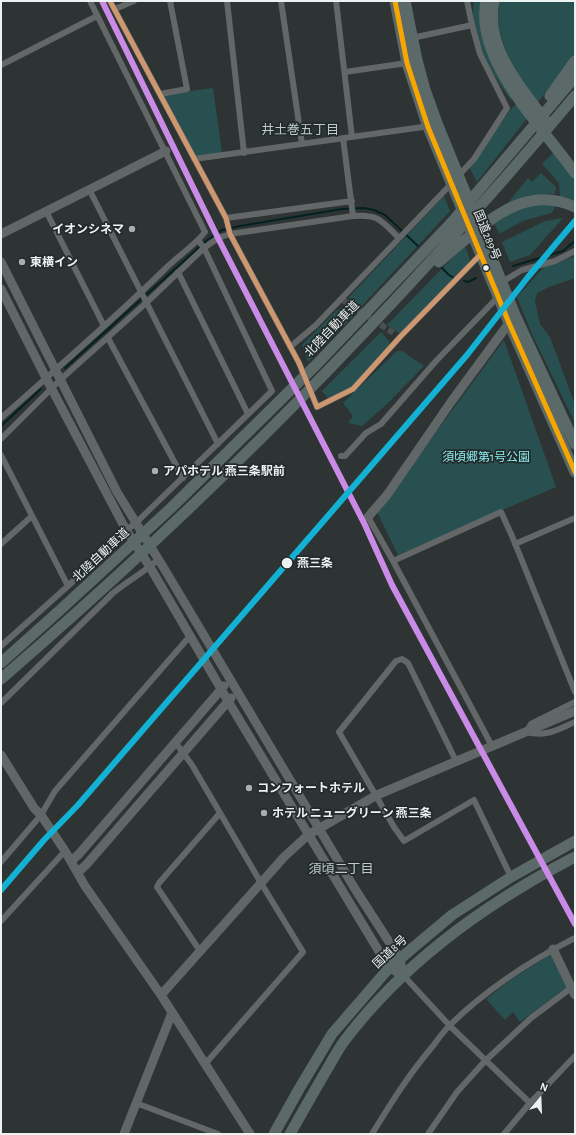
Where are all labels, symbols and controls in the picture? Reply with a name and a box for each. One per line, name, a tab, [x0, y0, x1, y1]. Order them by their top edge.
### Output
district label: 井土巻五丁目	[261, 122, 339, 138]
street label: 国道289号	[470, 208, 504, 262]
place label: イオンシネマ	[52, 222, 124, 236]
marker: イオンシネマ	[127, 224, 137, 234]
place label: 東横イン	[30, 255, 78, 269]
marker: 東横イン	[17, 257, 27, 267]
unlabelled marker	[481, 263, 491, 273]
street label: 北陸自動車道	[302, 298, 362, 360]
park label: 須頃郷第1号公園	[442, 450, 530, 464]
place label: アパホテル 燕三条駅前	[163, 464, 285, 478]
marker: アパホテル 燕三条駅前	[150, 466, 160, 476]
street label: 北陸自動車道	[70, 525, 132, 585]
marker: 燕三条	[280, 556, 294, 570]
place label: 燕三条	[297, 556, 333, 570]
place label: コンフォートホテル	[257, 781, 365, 795]
marker: コンフォートホテル	[244, 783, 254, 793]
place label: ホテル ニューグリーン 燕三条	[272, 806, 432, 820]
marker: ホテル ニューグリーン 燕三条	[259, 808, 269, 818]
district label: 須頃二丁目	[309, 861, 373, 877]
street label: 国道8号	[370, 933, 410, 971]
north arrow	[520, 1079, 560, 1119]
text: N	[539, 1081, 549, 1094]

